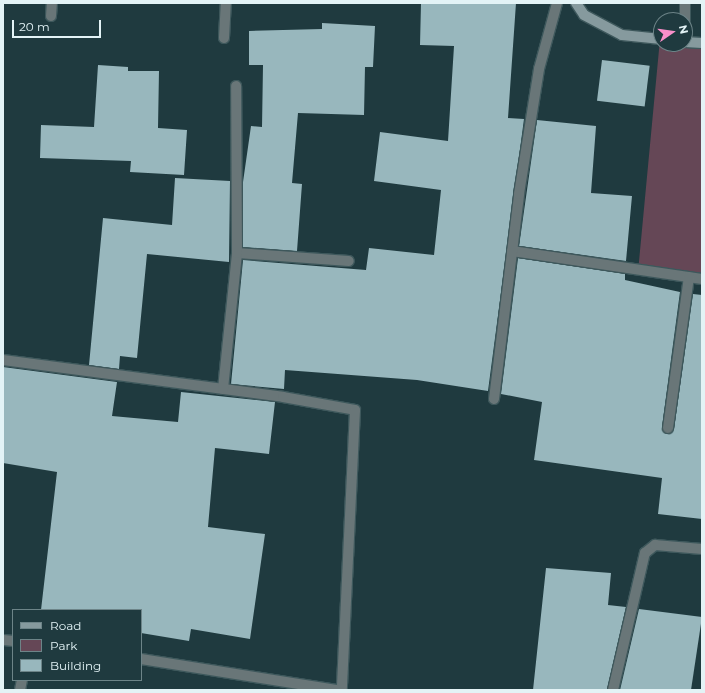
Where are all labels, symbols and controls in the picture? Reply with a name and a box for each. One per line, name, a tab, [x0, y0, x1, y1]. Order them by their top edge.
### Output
scale bar	[14, 12, 103, 38]
north arrow	[653, 12, 693, 52]
text: 20 m	[19, 19, 50, 34]
text: N	[676, 24, 692, 35]
legend	[12, 609, 142, 681]
text: Road	[50, 618, 81, 633]
text: Park	[50, 638, 77, 653]
text: Building	[50, 658, 101, 673]

